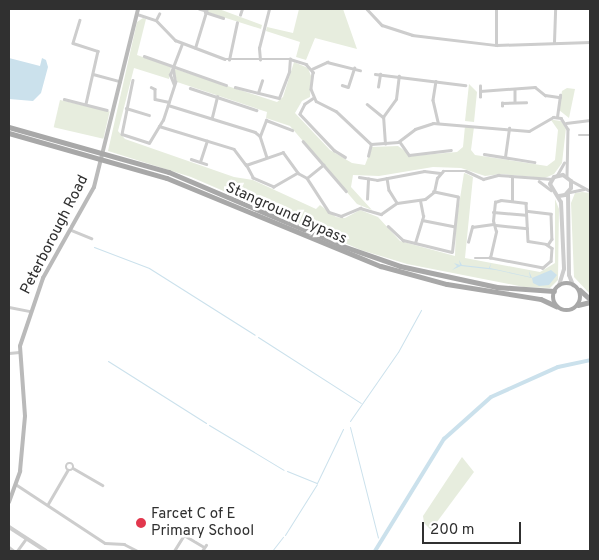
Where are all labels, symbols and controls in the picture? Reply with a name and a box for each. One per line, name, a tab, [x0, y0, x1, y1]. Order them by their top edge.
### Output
street label: Peterborough Road	[17, 172, 93, 298]
street label: Stanground Bypass	[223, 179, 349, 249]
place label: Farcet C of E Primary School	[151, 505, 254, 540]
scale bar	[424, 512, 523, 544]
marker: Farcet C of E Primary School	[135, 517, 147, 529]
text: 200 m	[430, 521, 475, 540]

